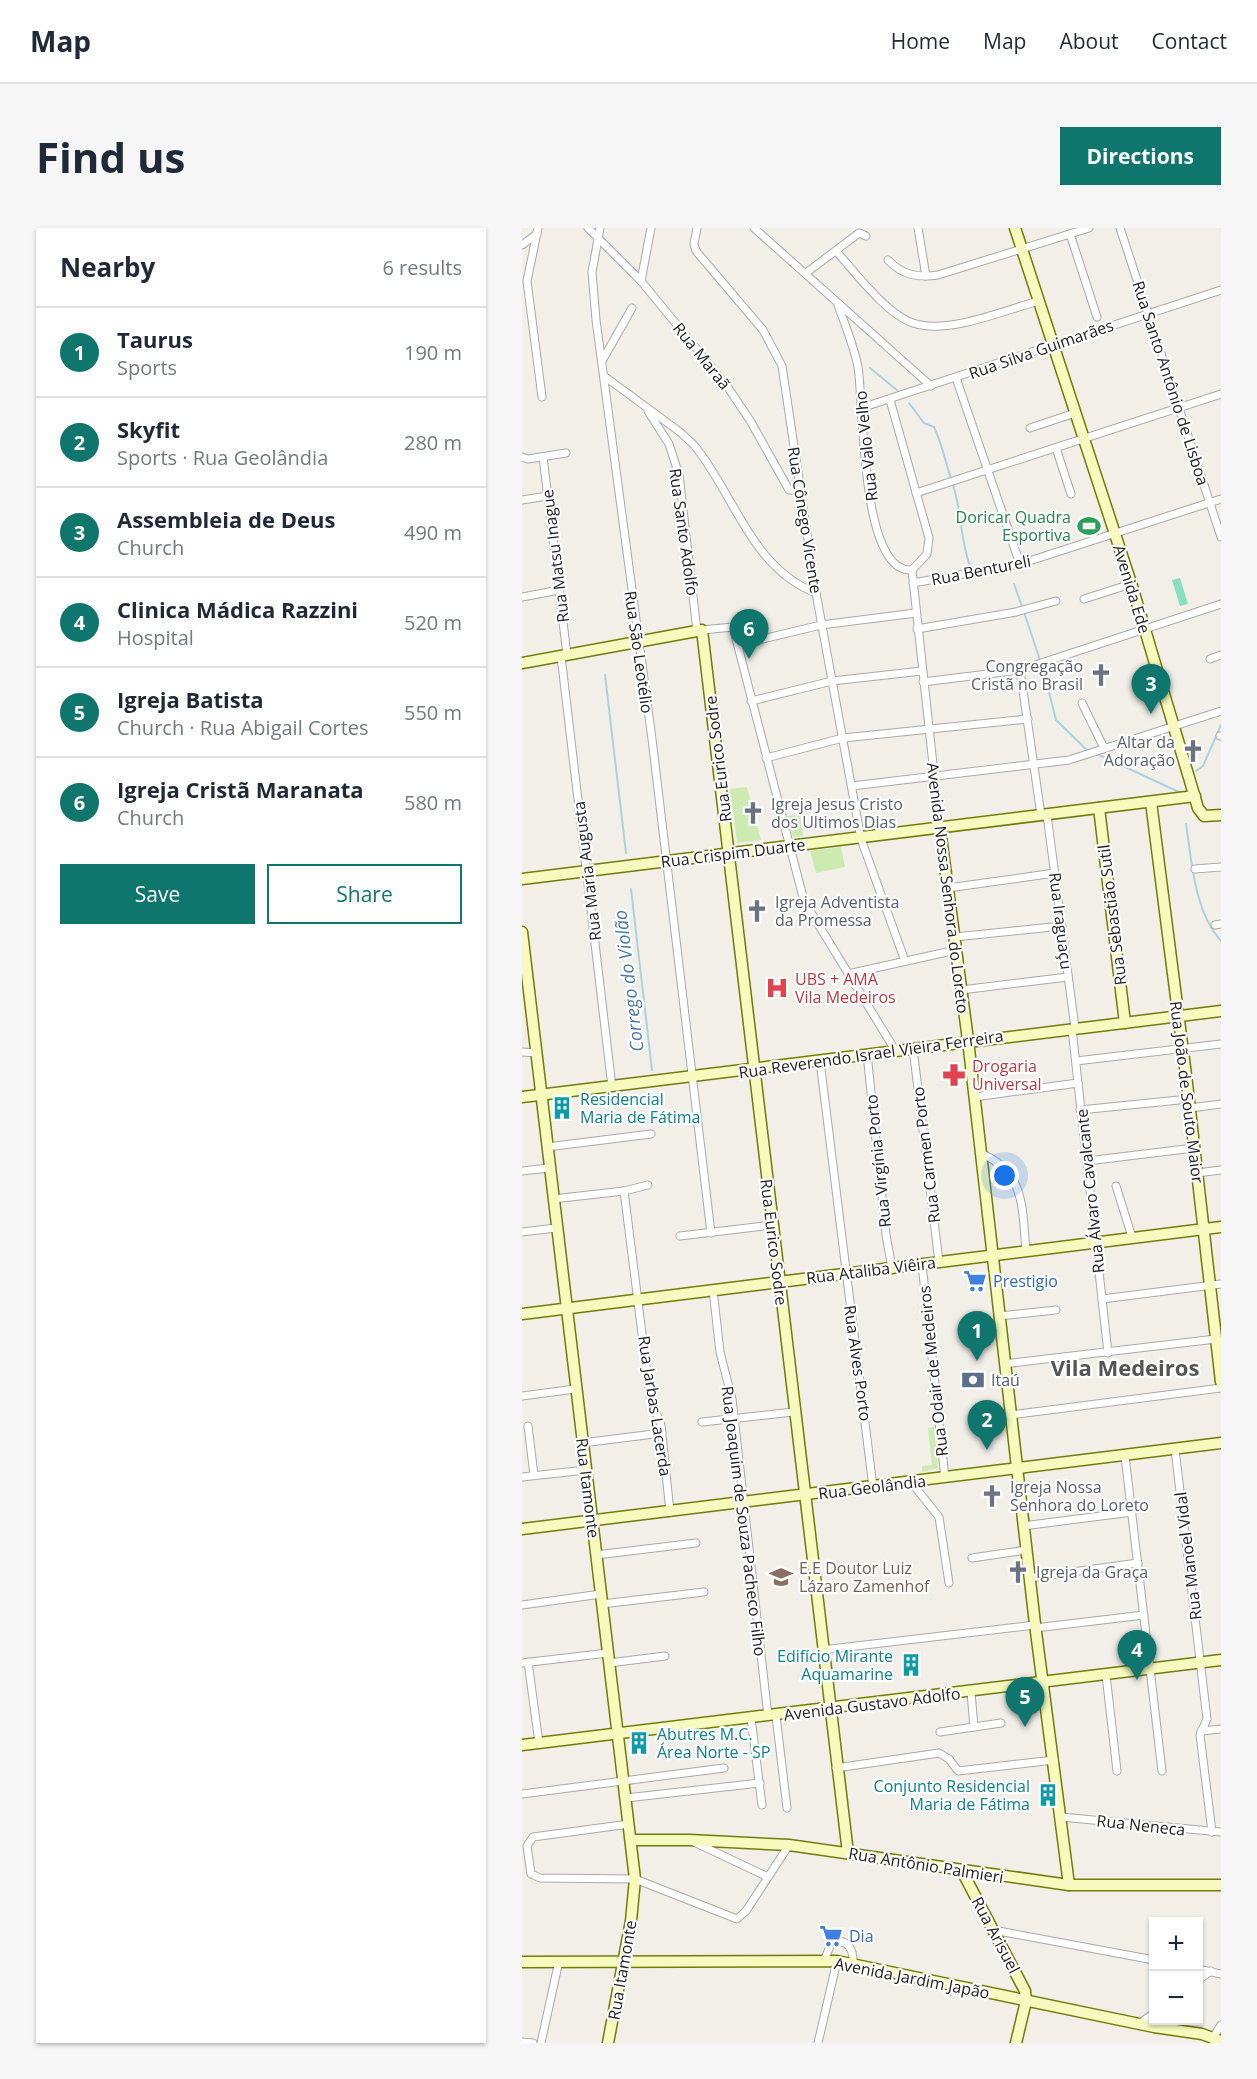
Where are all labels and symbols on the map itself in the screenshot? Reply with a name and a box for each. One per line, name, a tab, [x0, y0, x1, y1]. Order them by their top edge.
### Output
street label: Rua Santo Antônio de Lisboa	[1127, 278, 1215, 488]
street label: Rua Silva Guimarães	[966, 314, 1116, 384]
street label: Rua Maraã	[668, 318, 736, 394]
street label: Rua Valo Velho	[849, 390, 883, 502]
street label: Rua Cônego Vicente	[783, 445, 827, 595]
street label: Rua Santo Adolfo	[664, 467, 704, 597]
street label: Rua Matsu Inague	[536, 488, 574, 624]
place label: Doricar Quadra Esportiva	[956, 506, 1071, 546]
sports icon: Doricar Quadra Esportiva	[1076, 513, 1102, 539]
street label: Avenida Ede	[1108, 542, 1156, 636]
street label: Rua Bentureli	[929, 550, 1033, 590]
street label: Rua São Leotélio	[620, 589, 658, 715]
pin: 6	[730, 610, 768, 659]
place label: Congregação Cristã no Brasil	[971, 655, 1083, 695]
church icon: Congregação Cristã no Brasil	[1088, 662, 1114, 688]
pin: 3	[1132, 664, 1170, 714]
street label: Rua Eurico Sodre	[699, 695, 737, 823]
place label: Altar da Adoração	[1104, 731, 1175, 771]
church icon: Altar da Adoração	[1180, 738, 1206, 764]
street label: Avenida Nossa Senhora do Loreto	[922, 761, 974, 1015]
place label: Igreja Jesus Cristo dos Ultimos Dias	[771, 793, 903, 833]
street label: Rua Maria Augusta	[568, 800, 606, 942]
church icon: Igreja Jesus Cristo dos Ultimos Dias	[740, 800, 766, 826]
street label: Rua Crispim Duarte	[660, 833, 806, 873]
street label: Rua Sebastião Sutil	[1092, 843, 1132, 987]
street label: Rua Iraguaçu	[1044, 871, 1078, 971]
place label: Igreja Adventista da Promessa	[775, 891, 899, 931]
church icon: Igreja Adventista da Promessa	[744, 898, 770, 924]
water label: Corrego do Violão	[607, 909, 649, 1053]
place label: UBS + AMA Vila Medeiros	[795, 968, 896, 1008]
hospital icon: UBS + AMA Vila Medeiros	[764, 975, 790, 1001]
street label: Rua João de Souto Maior	[1165, 1000, 1209, 1185]
street label: Rua Reverendo Israel Vieira Ferreira	[737, 1025, 1005, 1083]
place label: Drogaria Universal	[972, 1055, 1042, 1095]
pharmacy icon: Drogaria Universal	[941, 1062, 967, 1088]
street label: Rua Carmen Porto	[907, 1086, 945, 1224]
place label: Residencial Maria de Fátima	[580, 1088, 700, 1128]
street label: Rua Virgínia Porto	[860, 1093, 896, 1229]
building icon: Residencial Maria de Fátima	[549, 1095, 575, 1121]
street label: Rua Álvaro Cavalcante	[1070, 1108, 1110, 1274]
your location	[990, 1161, 1019, 1190]
street label: Rua Eurico Sodre	[755, 1178, 793, 1306]
street label: Rua Ataliba Viêira	[805, 1251, 937, 1289]
supermarket icon: Prestigio	[962, 1268, 988, 1294]
place label: Prestigio	[993, 1270, 1058, 1292]
street label: Rua Odair de Medeiros	[913, 1285, 953, 1457]
street label: Rua Alves Porto	[839, 1304, 877, 1422]
pin: 1	[958, 1312, 996, 1361]
street label: Rua Jarbas Lacerda	[633, 1334, 677, 1478]
district label: Vila Medeiros	[1051, 1352, 1199, 1382]
bank icon: Itaú	[960, 1367, 986, 1393]
place label: Itaú	[991, 1369, 1020, 1391]
street label: Rua Joaquim de Souza Pacheco Filho	[717, 1385, 771, 1657]
pin: 2	[968, 1400, 1006, 1450]
street label: Rua Itamonte	[571, 1437, 605, 1539]
street label: Rua Geolândia	[817, 1469, 927, 1505]
place label: Igreja Nossa Senhora do Loreto	[1010, 1476, 1149, 1516]
church icon: Igreja Nossa Senhora do Loreto	[979, 1483, 1005, 1509]
street label: Rua Manoel Vidal	[1169, 1491, 1207, 1621]
place label: E.E Doutor Luiz Lázaro Zamenhof	[799, 1557, 931, 1597]
church icon: Igreja da Graça	[1005, 1559, 1031, 1585]
place label: Igreja da Graça	[1036, 1561, 1148, 1583]
school or university icon: E.E Doutor Luiz Lázaro Zamenhof	[768, 1564, 794, 1590]
pin: 4	[1118, 1630, 1156, 1680]
place label: Edifício Mirante Aquamarine	[777, 1645, 893, 1685]
building icon: Edifício Mirante Aquamarine	[898, 1652, 924, 1678]
pin: 5	[1006, 1678, 1044, 1727]
street label: Avenida Gustavo Adolfo	[782, 1682, 962, 1726]
place label: Abutres M.C. Área Norte - SP	[657, 1723, 770, 1763]
building icon: Abutres M.C. Área Norte - SP	[626, 1730, 652, 1756]
place label: Conjunto Residencial Maria de Fátima	[874, 1775, 1030, 1815]
building icon: Conjunto Residencial Maria de Fátima	[1035, 1782, 1061, 1808]
street label: Rua Neneca	[1096, 1809, 1186, 1841]
street label: Rua Antônio Palmieri	[847, 1842, 1005, 1888]
street label: Rua Arisuel	[967, 1893, 1025, 1977]
street label: Rua Itamonte	[602, 1918, 642, 2022]
supermarket icon: Dia	[818, 1923, 844, 1949]
place label: Dia	[849, 1925, 874, 1947]
street label: Avenida Jardim Japão	[832, 1952, 992, 2004]

